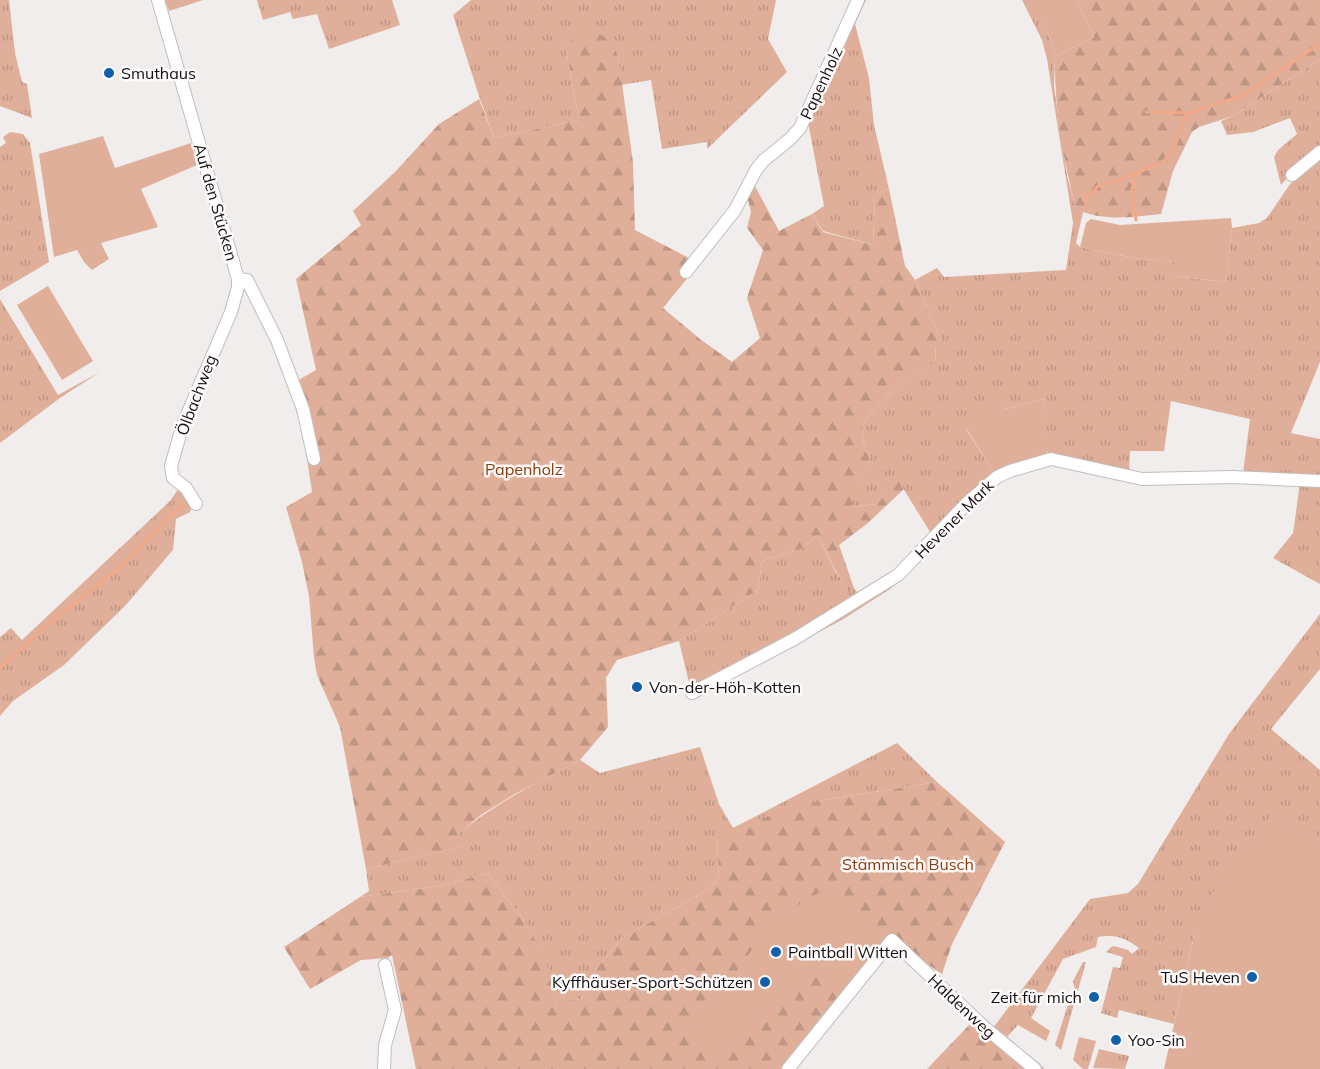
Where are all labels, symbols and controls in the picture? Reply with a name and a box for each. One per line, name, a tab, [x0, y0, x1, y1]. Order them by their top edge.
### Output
street label: Papenholz	[795, 43, 847, 123]
place label: Smuthaus	[121, 63, 196, 83]
marker: Smuthaus	[102, 66, 116, 80]
street label: Auf den Stücken	[190, 141, 242, 263]
street label: Ölbachweg	[171, 352, 221, 438]
park label: Papenholz	[485, 459, 563, 479]
street label: Hevener Mark	[910, 475, 998, 563]
place label: Von-der-Höh-Kotten	[649, 677, 801, 697]
marker: Von-der-Höh-Kotten	[630, 680, 644, 694]
park label: Stämmisch Busch	[842, 854, 974, 874]
place label: Paintball Witten	[788, 942, 908, 962]
marker: Paintball Witten	[769, 945, 783, 959]
place label: TuS Heven	[1161, 967, 1240, 987]
street label: Haldenweg	[924, 970, 1000, 1042]
marker: TuS Heven	[1245, 970, 1259, 984]
place label: Kyffhäuser-Sport-Schützen	[552, 972, 753, 992]
marker: Kyffhäuser-Sport-Schützen	[758, 975, 772, 989]
place label: Zeit für mich	[991, 987, 1082, 1007]
marker: Zeit für mich	[1087, 990, 1101, 1004]
place label: Yoo-Sin	[1127, 1030, 1185, 1050]
marker: Yoo-Sin	[1109, 1033, 1123, 1047]

